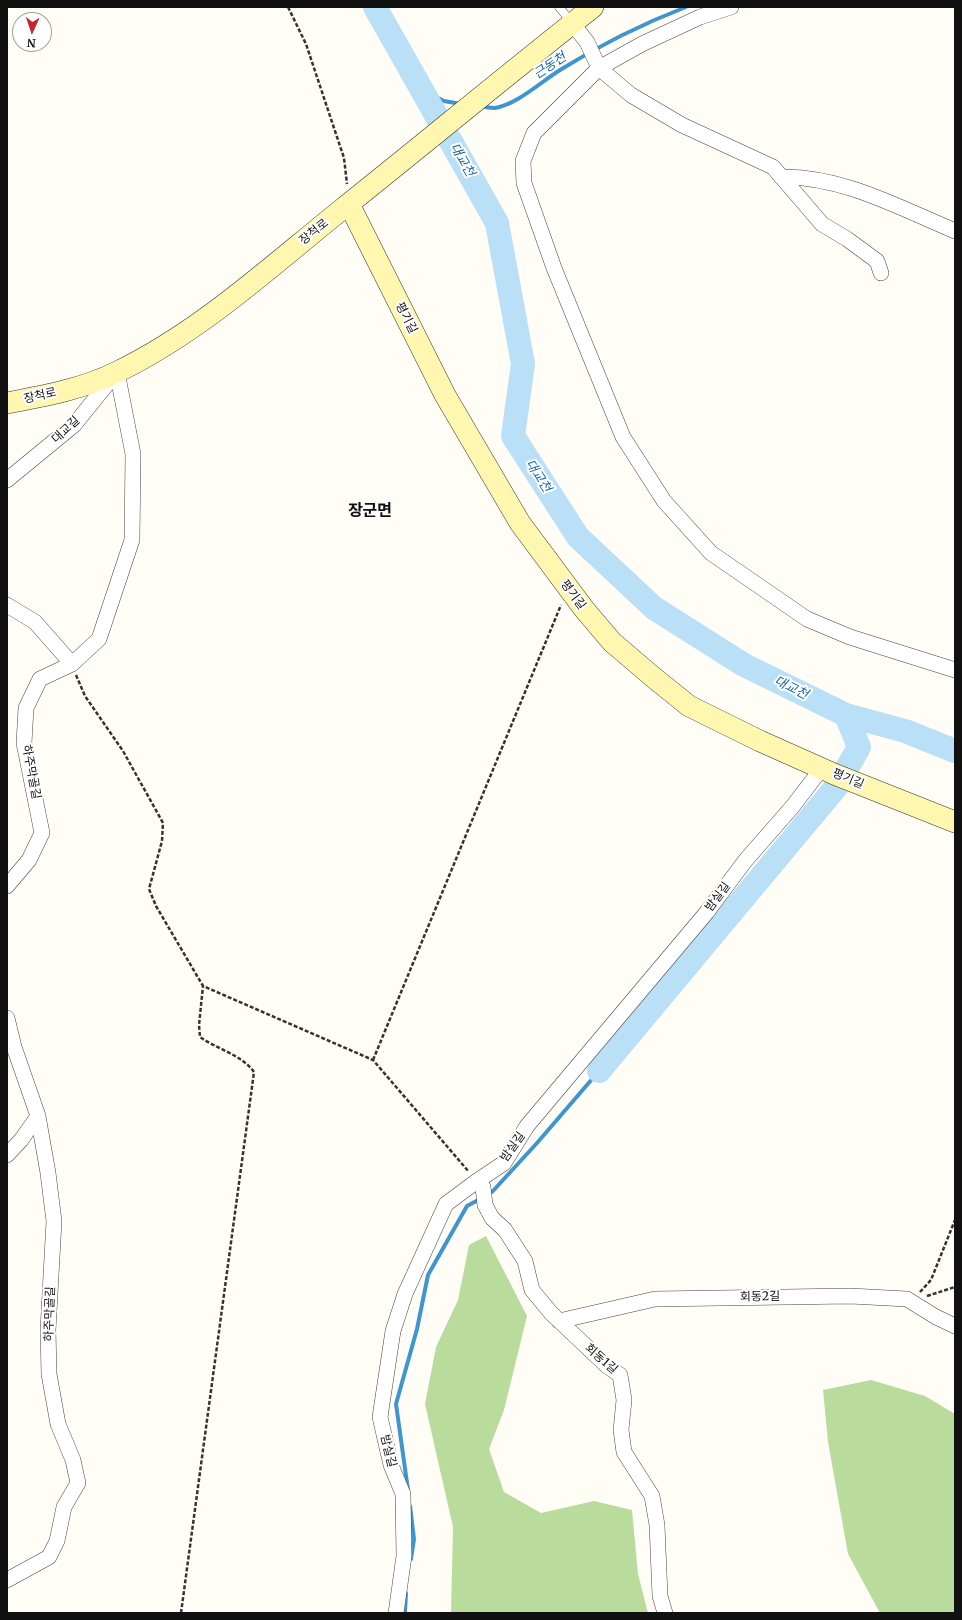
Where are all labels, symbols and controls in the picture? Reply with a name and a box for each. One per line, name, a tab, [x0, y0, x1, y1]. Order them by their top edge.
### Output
north arrow	[12, 12, 52, 52]
text: N	[27, 36, 36, 50]
water label: 근동천	[531, 50, 569, 82]
water label: 대교천	[446, 141, 478, 179]
street label: 장척로	[297, 216, 331, 248]
street label: 평기길	[392, 300, 420, 336]
street label: 장척로	[22, 385, 58, 407]
street label: 대교길	[49, 413, 83, 447]
water label: 대교천	[522, 457, 554, 495]
district label: 장군면	[348, 501, 392, 521]
street label: 평기길	[557, 577, 589, 613]
water label: 대교천	[771, 673, 811, 703]
street label: 하주막골길	[19, 744, 43, 800]
street label: 평기길	[830, 766, 866, 792]
street label: 밤실길	[702, 879, 734, 915]
street label: 밤실길	[498, 1129, 528, 1165]
street label: 하주막골길	[42, 1286, 58, 1342]
street label: 회동2길	[740, 1289, 780, 1305]
street label: 회동1길	[582, 1341, 620, 1377]
street label: 밤실길	[377, 1433, 399, 1469]

